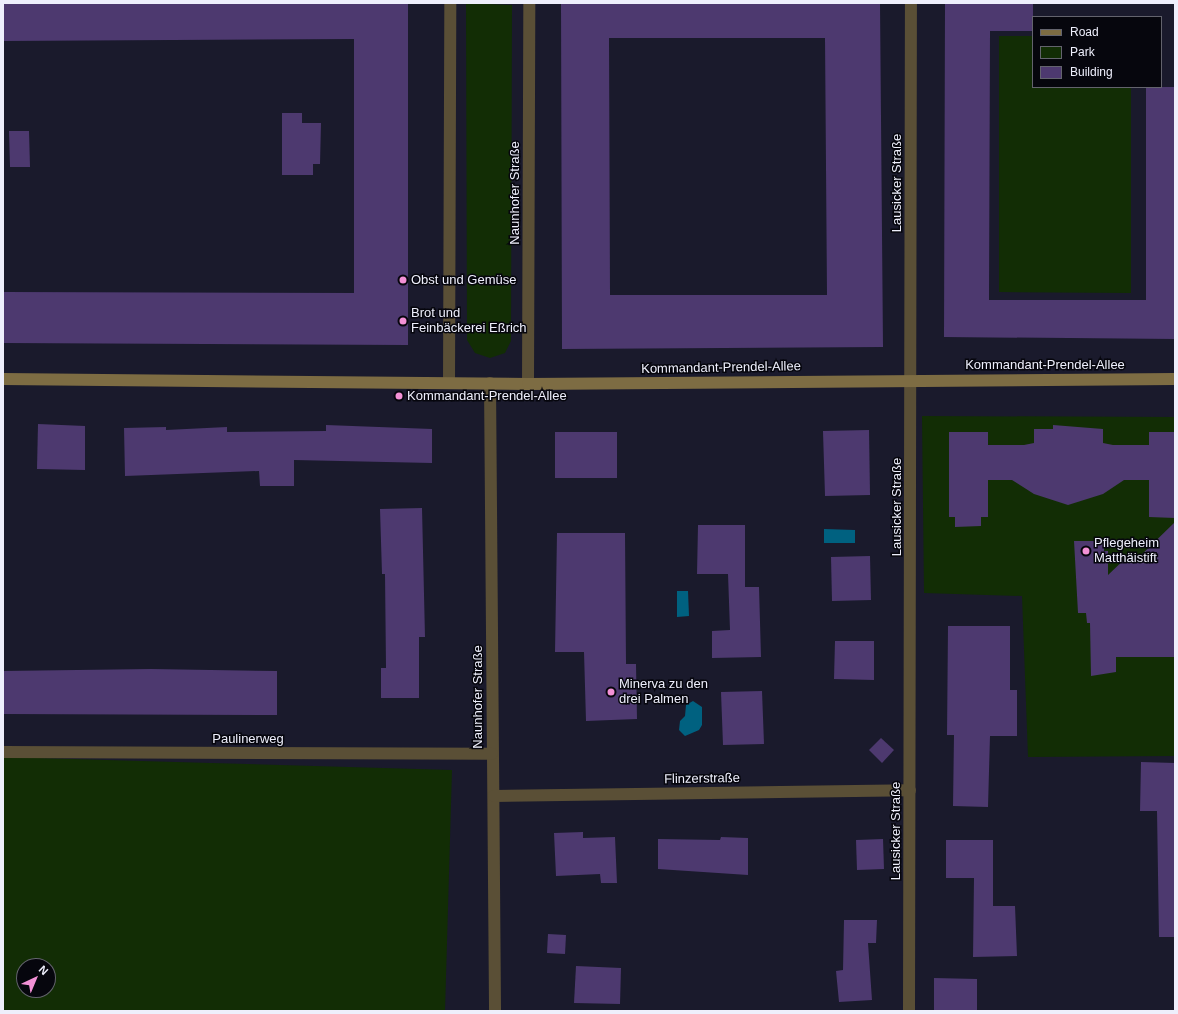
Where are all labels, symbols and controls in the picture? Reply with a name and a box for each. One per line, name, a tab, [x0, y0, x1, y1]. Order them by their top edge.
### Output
legend	[1032, 16, 1162, 88]
text: Road	[1070, 25, 1099, 39]
text: Park	[1070, 45, 1095, 59]
text: Building	[1070, 65, 1113, 79]
street label: Lausicker Straße	[889, 134, 905, 232]
street label: Naunhofer Straße	[507, 141, 523, 245]
place label: Obst und Gemüse	[411, 272, 516, 288]
marker: Obst und Gemüse	[398, 275, 408, 285]
place label: Brot und Feinbäckerei Eßrich	[411, 306, 527, 337]
marker: Brot und Feinbäckerei Eßrich	[398, 316, 408, 326]
street label: Kommandant-Prendel-Allee	[965, 357, 1125, 373]
street label: Kommandant-Prendel-Allee	[641, 359, 801, 377]
place label: Kommandant-Prendel-Allee	[407, 388, 567, 404]
marker: Kommandant-Prendel-Allee	[394, 391, 404, 401]
street label: Lausicker Straße	[889, 458, 905, 556]
place label: Pflegeheim Matthäistift	[1094, 536, 1159, 567]
marker: Pflegeheim Matthäistift	[1081, 546, 1091, 556]
street label: Naunhofer Straße	[470, 645, 486, 749]
place label: Minerva zu den drei Palmen	[619, 677, 708, 708]
marker: Minerva zu den drei Palmen	[606, 687, 616, 697]
street label: Paulinerweg	[212, 731, 284, 747]
street label: Flinzerstraße	[664, 771, 740, 787]
street label: Lausicker Straße	[888, 782, 904, 880]
north arrow	[16, 958, 56, 998]
text: N	[37, 963, 51, 977]

